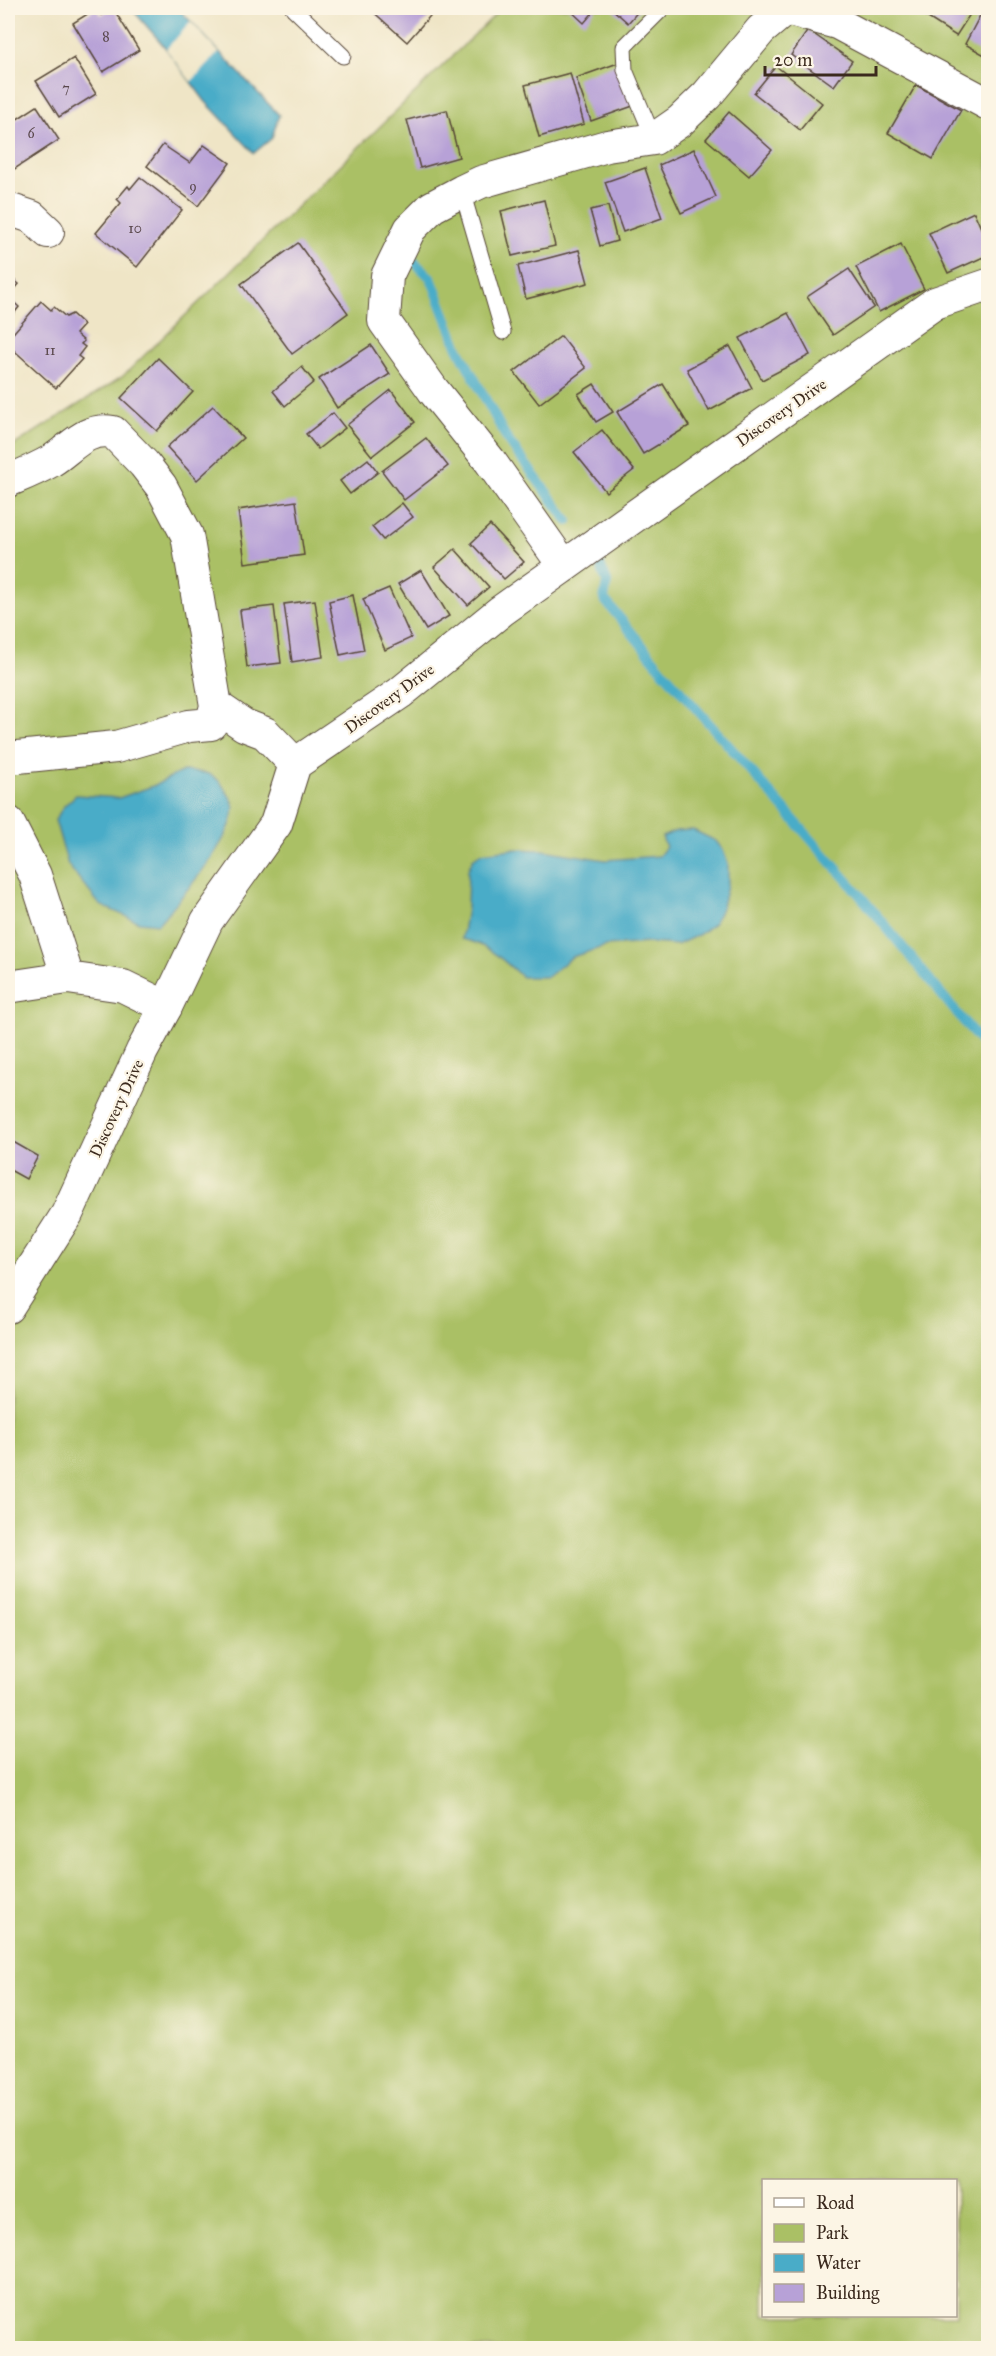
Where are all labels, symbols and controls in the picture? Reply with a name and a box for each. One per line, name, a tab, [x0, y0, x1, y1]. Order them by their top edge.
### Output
house number: 8	[102, 28, 110, 45]
scale bar	[765, 39, 876, 77]
text: 20 m	[774, 49, 812, 71]
house number: 7	[62, 80, 70, 97]
house number: 6	[27, 125, 35, 142]
house number: 9	[189, 178, 197, 195]
house number: 10	[128, 220, 142, 237]
house number: 11	[44, 342, 56, 359]
street label: Discovery Drive	[733, 374, 830, 451]
street label: Discovery Drive	[341, 659, 438, 737]
street label: Discovery Drive	[85, 1056, 148, 1160]
legend	[762, 2179, 957, 2317]
text: Road	[816, 2192, 854, 2214]
text: Park	[816, 2222, 849, 2244]
text: Water	[816, 2252, 861, 2274]
text: Building	[816, 2282, 880, 2305]

